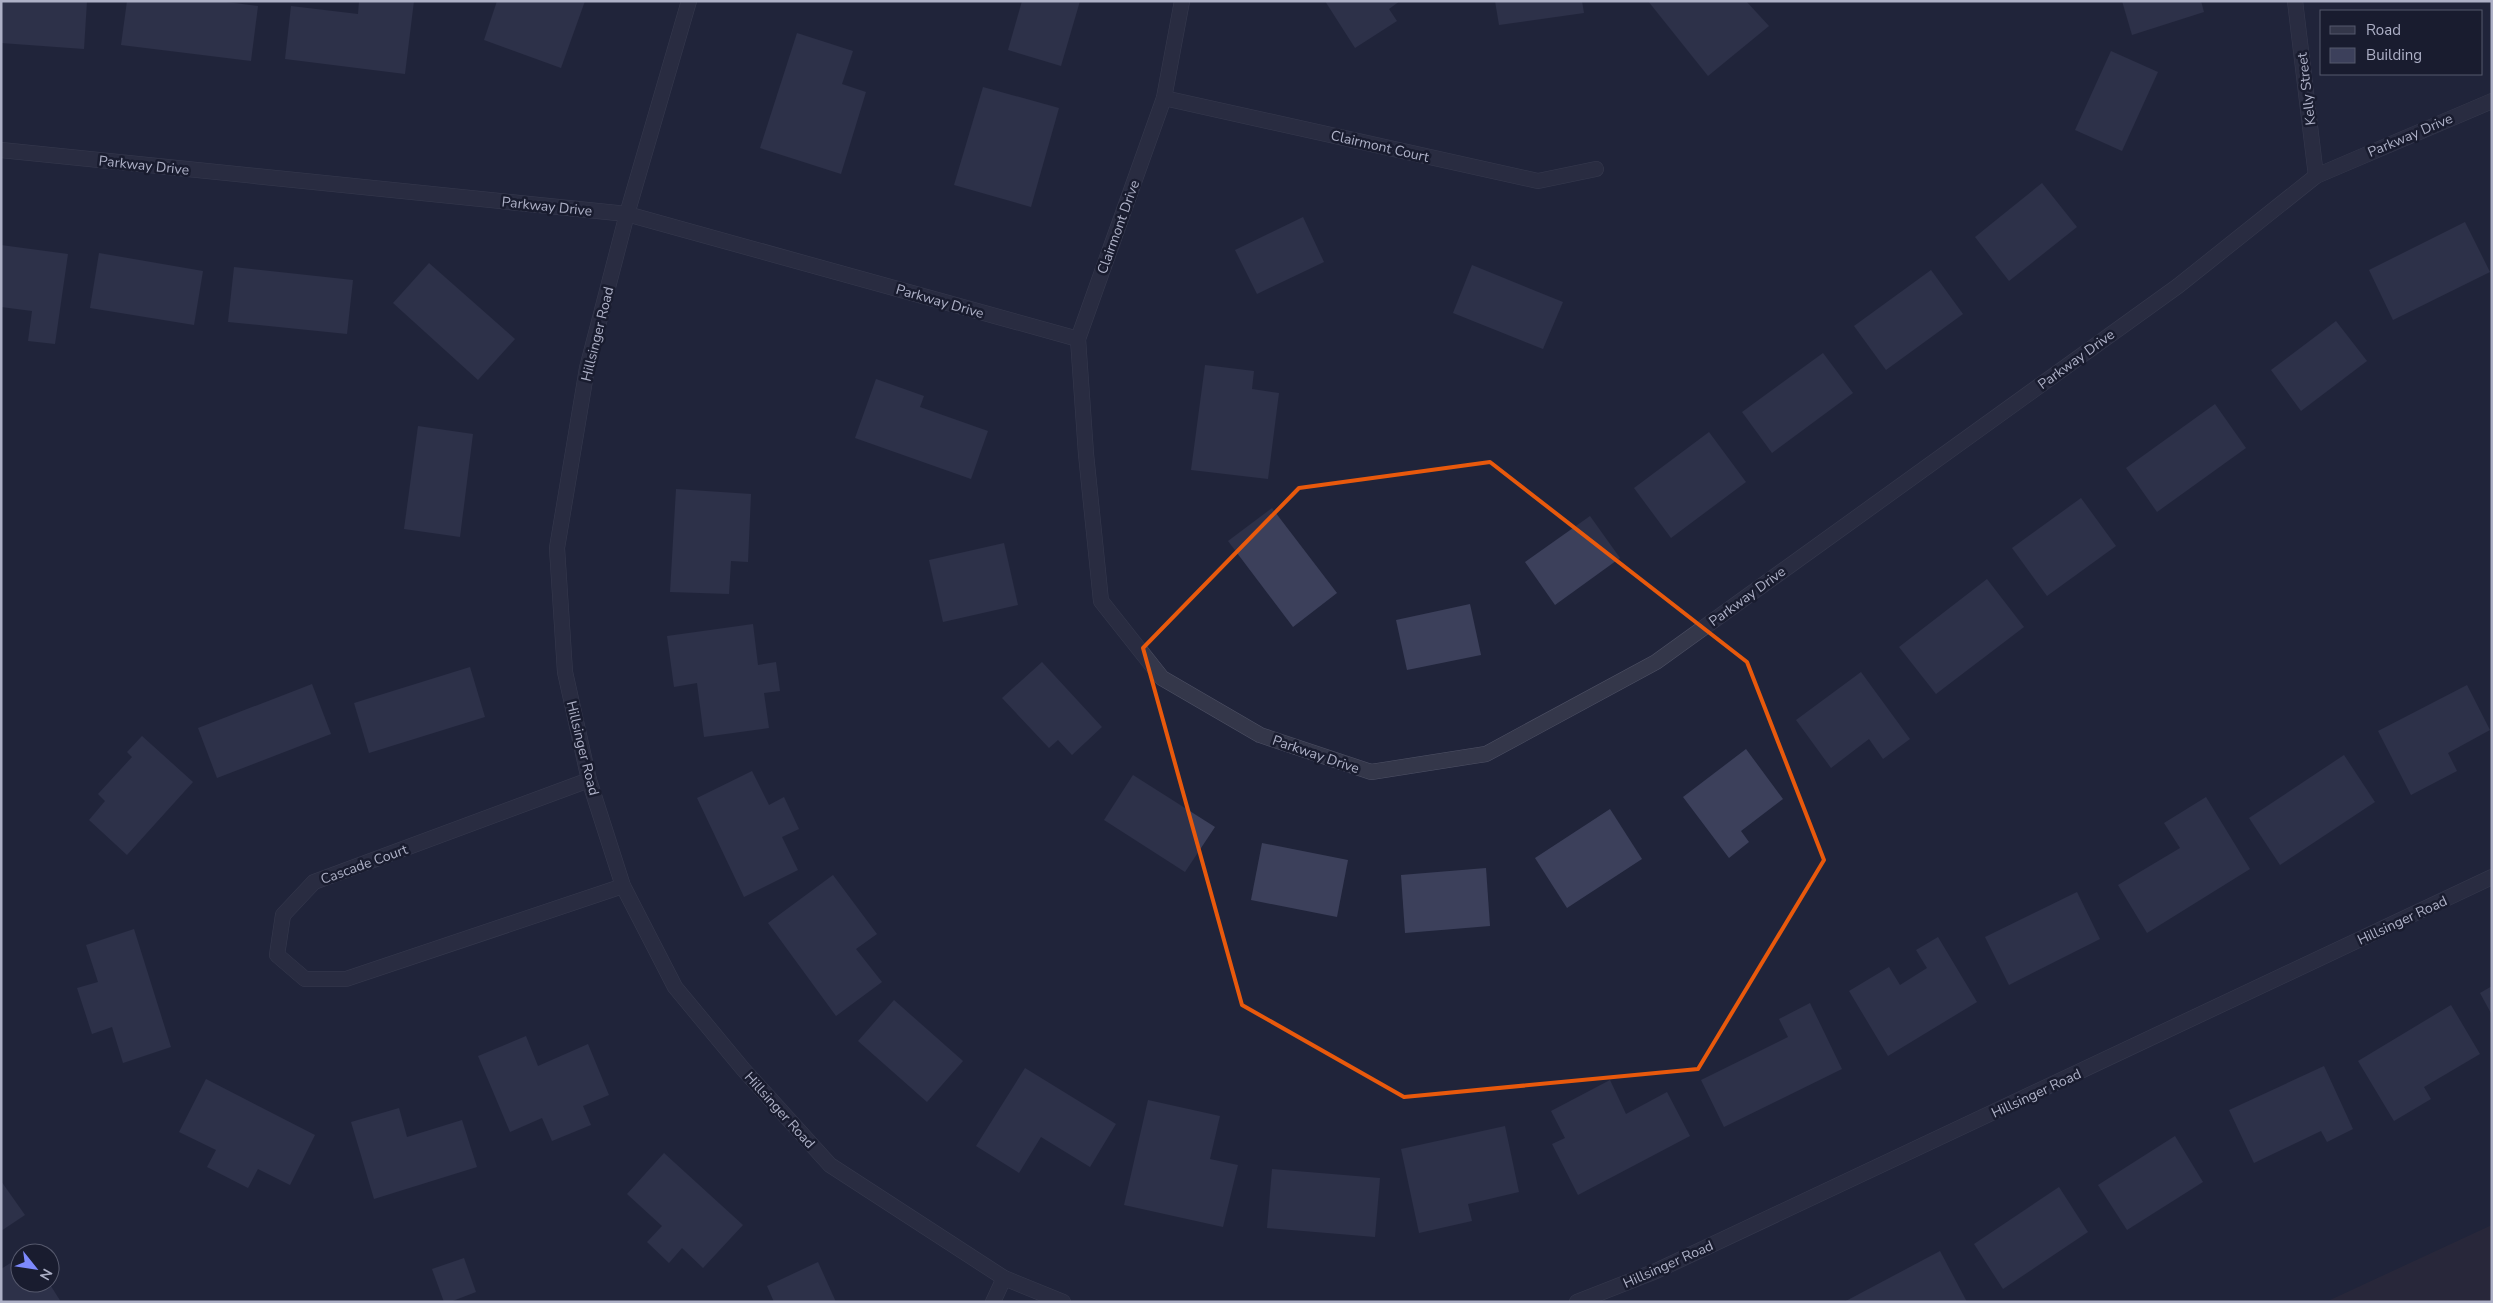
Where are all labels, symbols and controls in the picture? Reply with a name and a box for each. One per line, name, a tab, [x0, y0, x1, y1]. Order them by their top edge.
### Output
legend	[2320, 10, 2483, 75]
text: Road	[2366, 20, 2401, 40]
text: Building	[2366, 45, 2422, 65]
street label: Kelly Street	[2293, 51, 2320, 126]
street label: Parkway Drive	[2365, 109, 2456, 162]
street label: Clairmont Court	[1329, 126, 1431, 167]
street label: Parkway Drive	[98, 151, 190, 180]
street label: Clairmont Drive	[1093, 178, 1144, 277]
street label: Parkway Drive	[501, 192, 593, 221]
street label: Parkway Drive	[894, 280, 986, 323]
street label: Hillsinger Road	[577, 285, 618, 383]
street label: Parkway Drive	[2034, 325, 2119, 394]
street label: Parkway Drive	[1705, 562, 1790, 631]
street label: Hillsinger Road	[562, 699, 603, 797]
street label: Parkway Drive	[1270, 731, 1362, 778]
street label: Cascade Court	[318, 840, 410, 889]
street label: Hillsinger Road	[2354, 891, 2450, 950]
street label: Hillsinger Road	[1988, 1064, 2084, 1123]
street label: Hillsinger Road	[740, 1068, 819, 1153]
street label: Hillsinger Road	[1620, 1236, 1716, 1293]
north arrow	[10, 1243, 60, 1293]
text: N	[35, 1265, 57, 1284]

